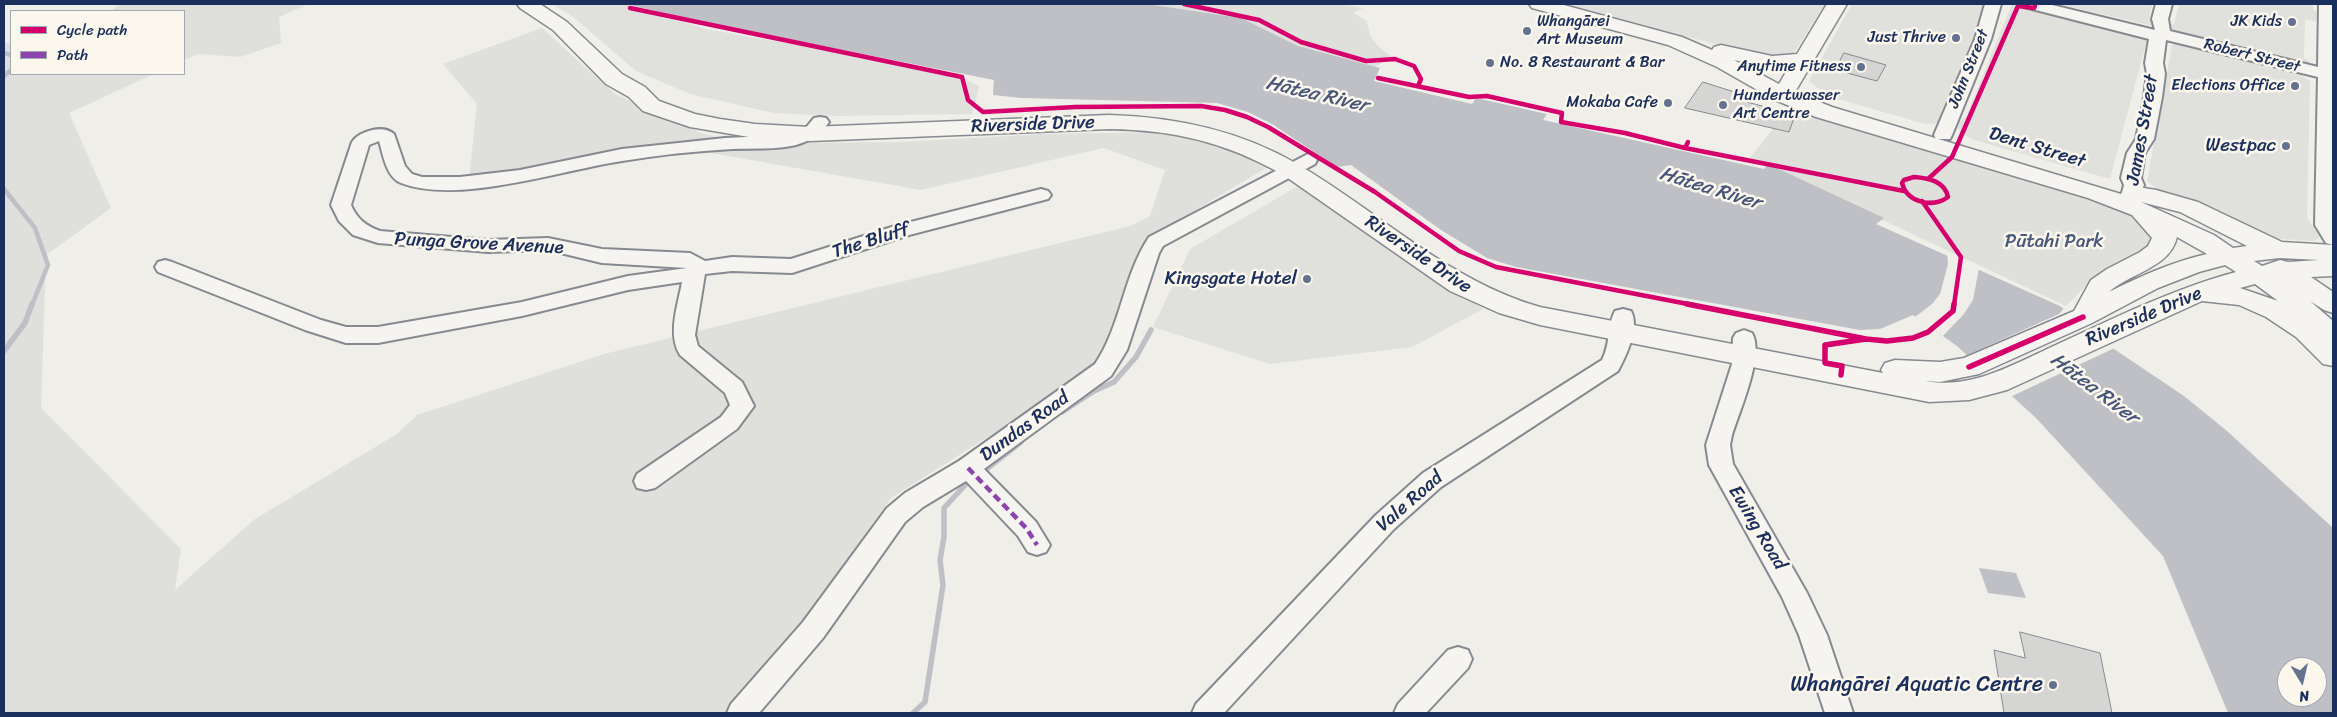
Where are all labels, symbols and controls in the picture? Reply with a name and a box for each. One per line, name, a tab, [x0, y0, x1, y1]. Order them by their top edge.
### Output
legend	[10, 10, 185, 75]
place label: Whangārei Art Museum	[1537, 12, 1623, 50]
place label: JK Kids	[2231, 12, 2282, 32]
marker: JK Kids	[2286, 16, 2298, 28]
text: Cycle path	[57, 17, 127, 43]
marker: Whangārei Art Museum	[1521, 25, 1533, 37]
street label: John Street	[1944, 27, 1994, 111]
place label: Just Thrive	[1867, 28, 1946, 48]
marker: Just Thrive	[1950, 32, 1962, 44]
street label: Robert Street	[2202, 35, 2302, 77]
text: Path	[57, 42, 88, 68]
place label: No. 8 Restaurant & Bar	[1500, 53, 1664, 73]
marker: No. 8 Restaurant & Bar	[1484, 57, 1496, 69]
place label: Anytime Fitness	[1737, 57, 1851, 77]
marker: Anytime Fitness	[1855, 61, 1867, 73]
water label: Hātea River	[1264, 72, 1370, 118]
street label: James Street	[2122, 73, 2164, 187]
place label: Elections Office	[2171, 76, 2285, 96]
marker: Elections Office	[2289, 80, 2301, 92]
place label: Hundertwasser Art Centre	[1733, 86, 1840, 124]
place label: Mokaba Cafe	[1566, 93, 1658, 113]
marker: Mokaba Cafe	[1662, 97, 1674, 109]
marker: Hundertwasser Art Centre	[1717, 99, 1729, 111]
street label: Riverside Drive	[971, 111, 1095, 139]
street label: Dent Street	[1986, 123, 2088, 173]
place label: Westpac	[2205, 135, 2276, 157]
marker: Westpac	[2280, 140, 2292, 152]
water label: Hātea River	[1657, 162, 1763, 216]
street label: Riverside Drive	[1360, 211, 1476, 299]
street label: The Bluff	[830, 218, 912, 264]
street label: Punga Grove Avenue	[394, 228, 564, 260]
park label: Pūtahi Park	[2005, 231, 2103, 253]
place label: Kingsgate Hotel	[1164, 268, 1297, 290]
marker: Kingsgate Hotel	[1301, 273, 1313, 285]
street label: Riverside Drive	[2083, 282, 2205, 352]
water label: Hātea River	[2045, 348, 2143, 430]
street label: Dundas Road	[976, 387, 1074, 467]
street label: Vale Road	[1372, 467, 1448, 537]
street label: Ewing Road	[1723, 482, 1791, 574]
north arrow	[2277, 657, 2327, 707]
place label: Whangārei Aquatic Centre	[1790, 672, 2043, 698]
marker: Whangārei Aquatic Centre	[2047, 679, 2059, 691]
text: N	[2298, 683, 2311, 709]

